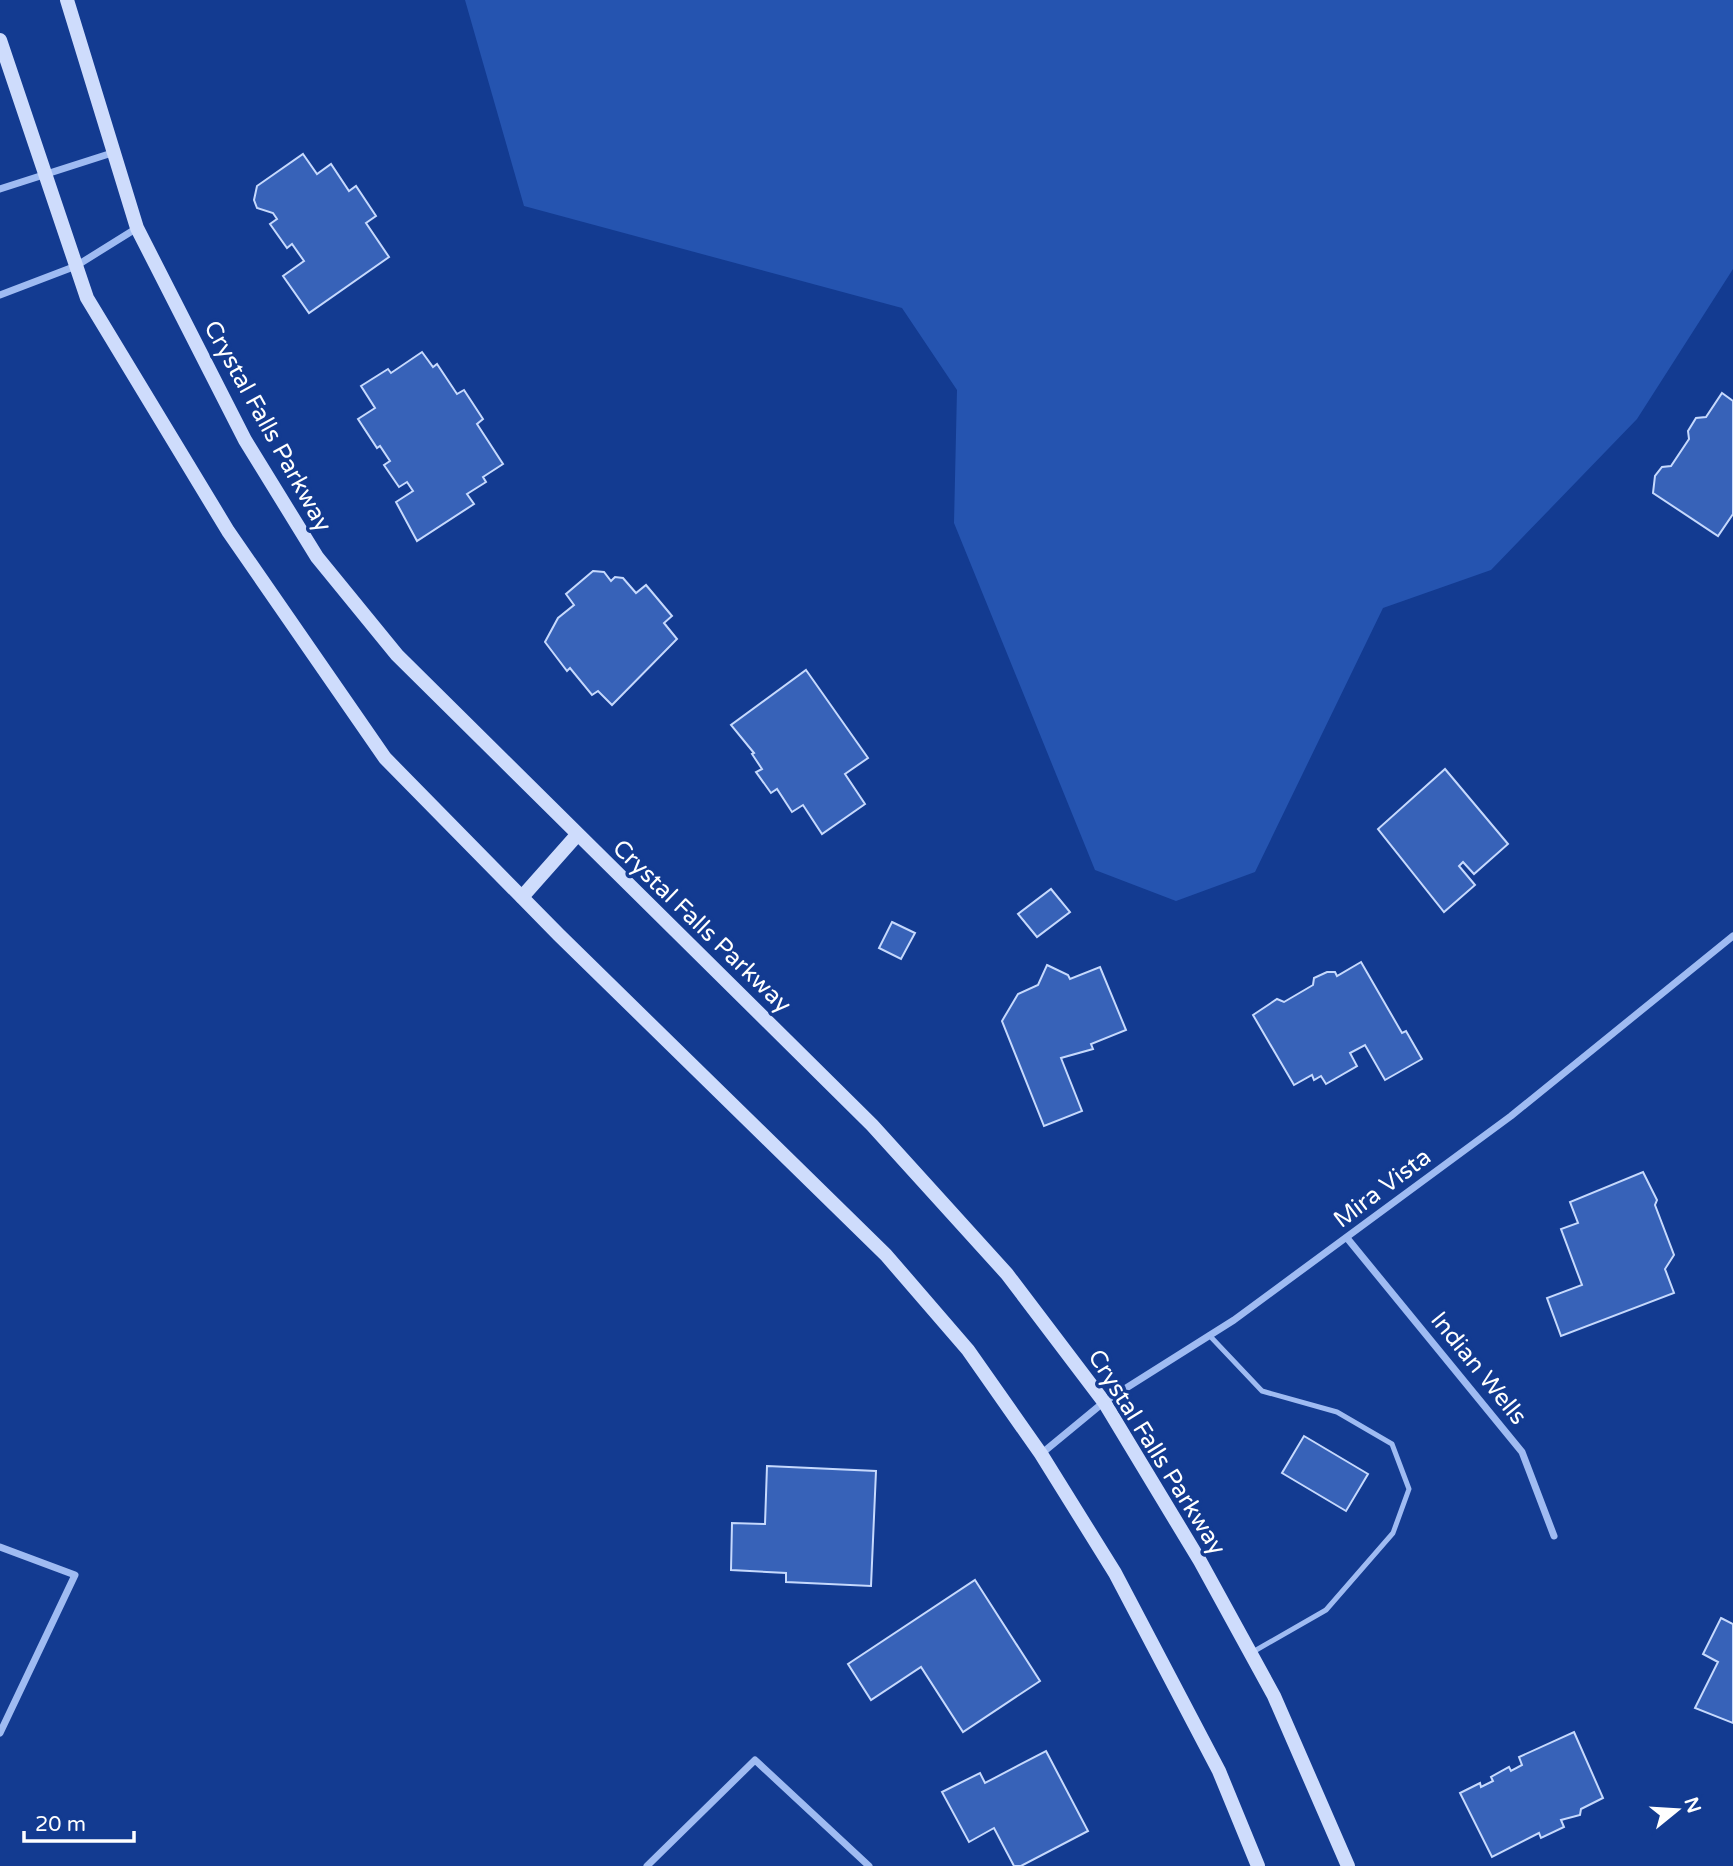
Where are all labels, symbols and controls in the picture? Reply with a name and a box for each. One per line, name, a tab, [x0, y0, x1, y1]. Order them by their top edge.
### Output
street label: Crystal Falls Parkway	[197, 316, 338, 537]
street label: Crystal Falls Parkway	[606, 834, 797, 1019]
street label: Mira Vista	[1328, 1142, 1437, 1234]
street label: Indian Wells	[1424, 1306, 1533, 1431]
street label: Crystal Falls Parkway	[1081, 1344, 1232, 1561]
north arrow	[1642, 1775, 1712, 1845]
text: N	[1679, 1794, 1705, 1816]
scale bar	[24, 1800, 135, 1844]
text: 20 m	[35, 1812, 86, 1837]

